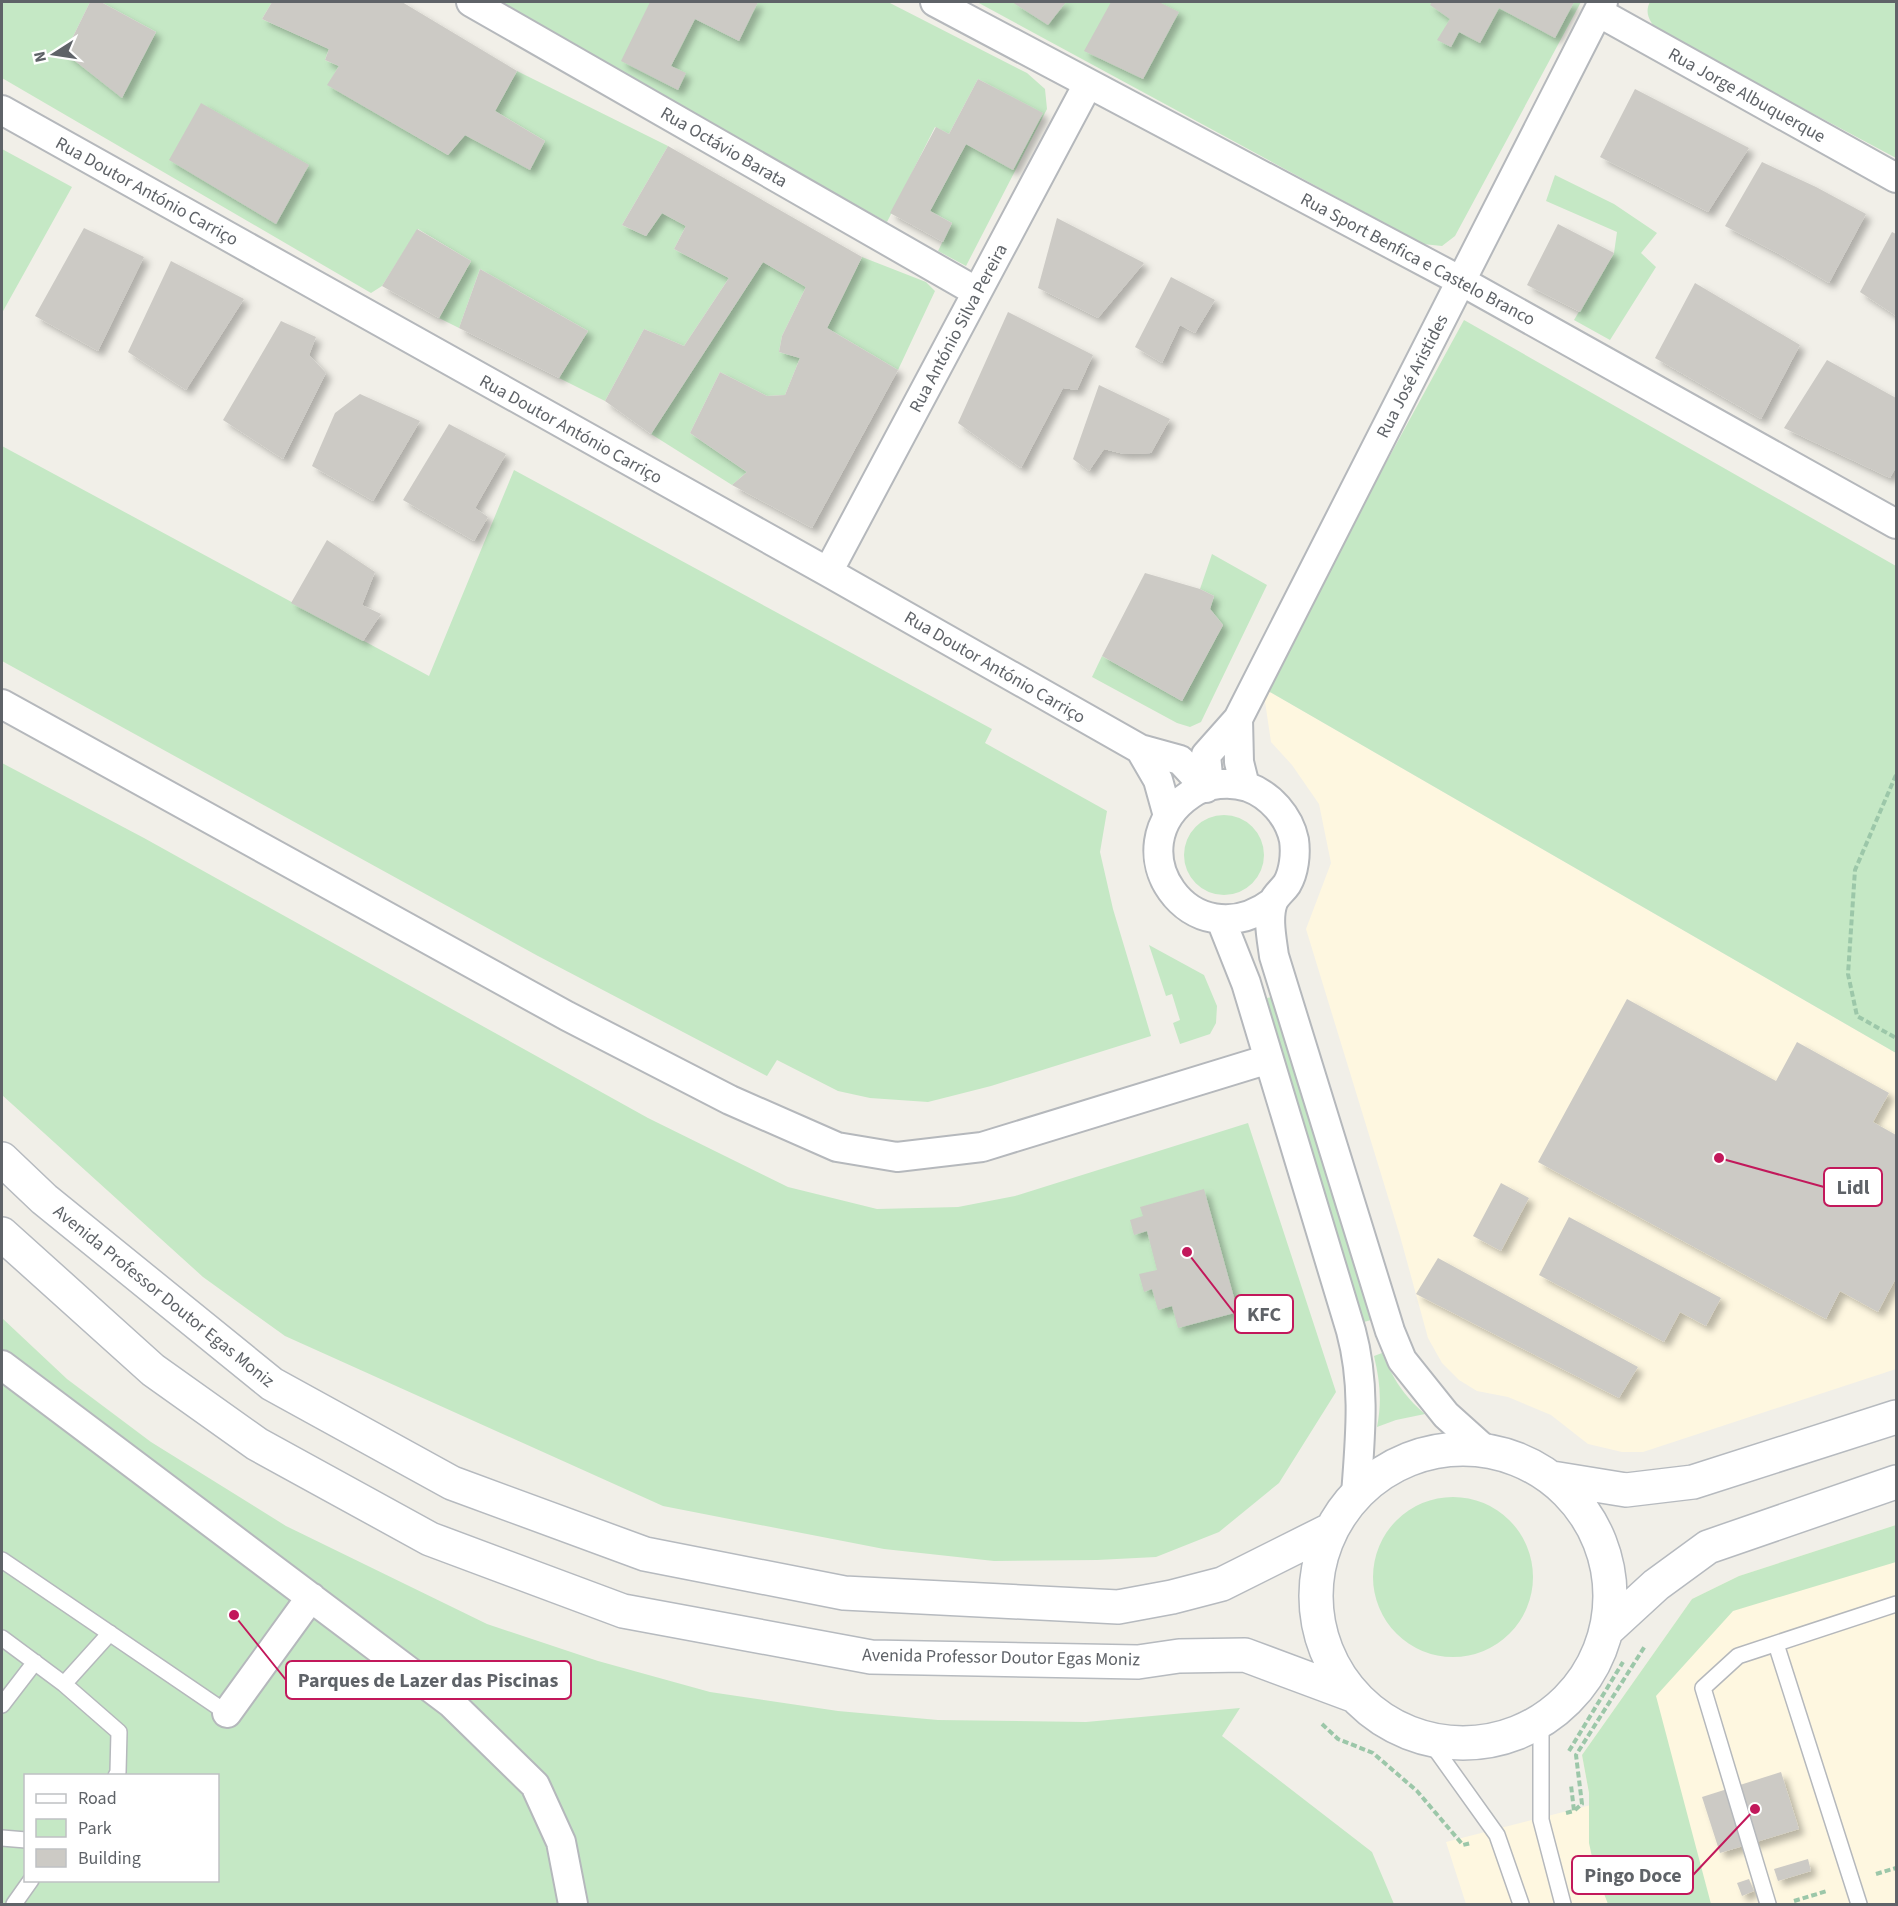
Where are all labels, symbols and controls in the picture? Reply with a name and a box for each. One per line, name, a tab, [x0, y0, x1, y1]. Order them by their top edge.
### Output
north arrow	[24, 24, 84, 84]
street label: Rua Jorge Albuquerque	[1664, 42, 1830, 149]
text: N	[28, 49, 52, 64]
street label: Rua Octávio Barata	[656, 101, 792, 194]
street label: Rua Doutor António Carriço	[51, 131, 243, 252]
street label: Rua Sport Benfica e Castelo Branco	[1296, 187, 1539, 332]
street label: Rua António Silva Pereira	[903, 239, 1014, 417]
street label: Rua José Aristides	[1371, 310, 1454, 442]
street label: Rua Doutor António Carriço	[475, 369, 667, 490]
street label: Rua Doutor António Carriço	[900, 605, 1090, 730]
callout: Lidl	[1824, 1168, 1882, 1206]
text: Lidl	[1836, 1174, 1870, 1202]
street label: Avenida Professor Doutor Egas Moniz	[48, 1199, 280, 1394]
callout: KFC	[1235, 1295, 1293, 1333]
text: KFC	[1247, 1301, 1281, 1329]
street label: Avenida Professor Doutor Egas Moniz	[862, 1643, 1140, 1672]
callout: Parques de Lazer das Piscinas	[286, 1661, 571, 1699]
text: Parques de Lazer das Piscinas	[298, 1667, 558, 1695]
legend	[24, 1774, 219, 1882]
text: Road	[78, 1786, 117, 1811]
text: Park	[78, 1816, 112, 1841]
text: Building	[78, 1846, 141, 1871]
callout: Pingo Doce	[1572, 1856, 1693, 1894]
text: Pingo Doce	[1584, 1862, 1682, 1890]

